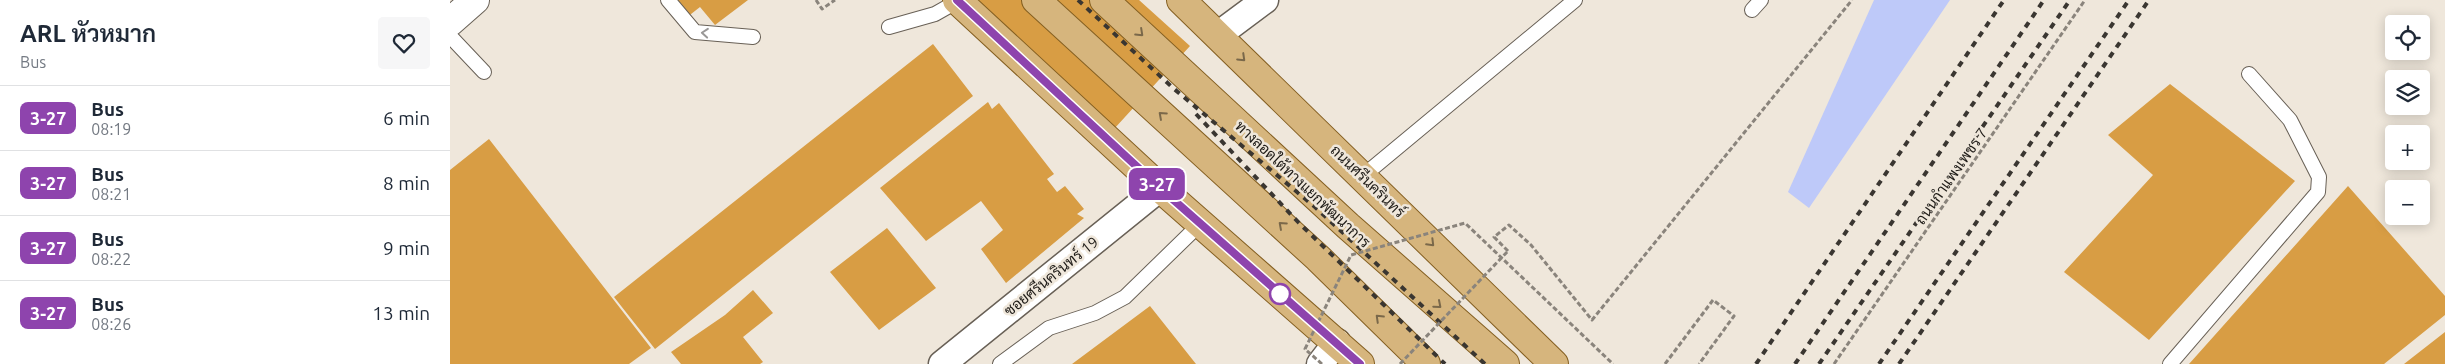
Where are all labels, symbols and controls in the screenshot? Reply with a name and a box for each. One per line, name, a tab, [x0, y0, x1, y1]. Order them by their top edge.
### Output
map controls	[2385, 15, 2430, 225]
button: locate	[2385, 15, 2430, 60]
button: heart	[378, 17, 430, 69]
text: ARL หัวหมาก	[20, 20, 156, 47]
one-way arrow	[700, 27, 708, 38]
one-way arrow	[1134, 27, 1143, 36]
one-way arrow	[1236, 52, 1245, 61]
text: Bus	[20, 53, 46, 71]
button: layers	[2385, 70, 2430, 115]
text: Bus	[91, 98, 124, 120]
text: 6 min	[383, 107, 430, 129]
text: 3-27	[30, 108, 66, 128]
one-way arrow	[1159, 112, 1168, 121]
street label: ทางลอดใต้ทางแยกพัฒนาการ	[1232, 116, 1375, 251]
text: 08:19	[91, 120, 131, 138]
street label: ถนนกำแพงเพชร 7	[1911, 125, 1991, 227]
button: +	[2385, 125, 2430, 170]
street label: ถนนศรีนครินทร์	[1327, 141, 1409, 221]
text: Bus	[91, 163, 124, 185]
line badge: 3-27	[1122, 168, 1192, 200]
text: 8 min	[383, 172, 430, 194]
text: 3-27	[30, 173, 66, 193]
text: 3-27	[1139, 174, 1175, 194]
button: −	[2385, 180, 2430, 225]
text: 08:21	[91, 185, 131, 203]
one-way arrow	[1279, 222, 1288, 231]
text: Bus	[91, 228, 124, 250]
street label: ซอยศรีนครินทร์ 19	[1000, 232, 1101, 319]
text: 9 min	[383, 237, 430, 259]
one-way arrow	[1425, 237, 1434, 246]
text: 3-27	[30, 238, 66, 258]
text: 08:22	[91, 250, 131, 268]
unlabelled marker	[1269, 283, 1291, 305]
text: Bus	[91, 293, 124, 315]
one-way arrow	[1432, 299, 1441, 308]
text: 13 min	[372, 302, 430, 324]
text: 3-27	[30, 303, 66, 323]
text: 08:26	[91, 315, 131, 333]
one-way arrow	[1376, 315, 1385, 324]

